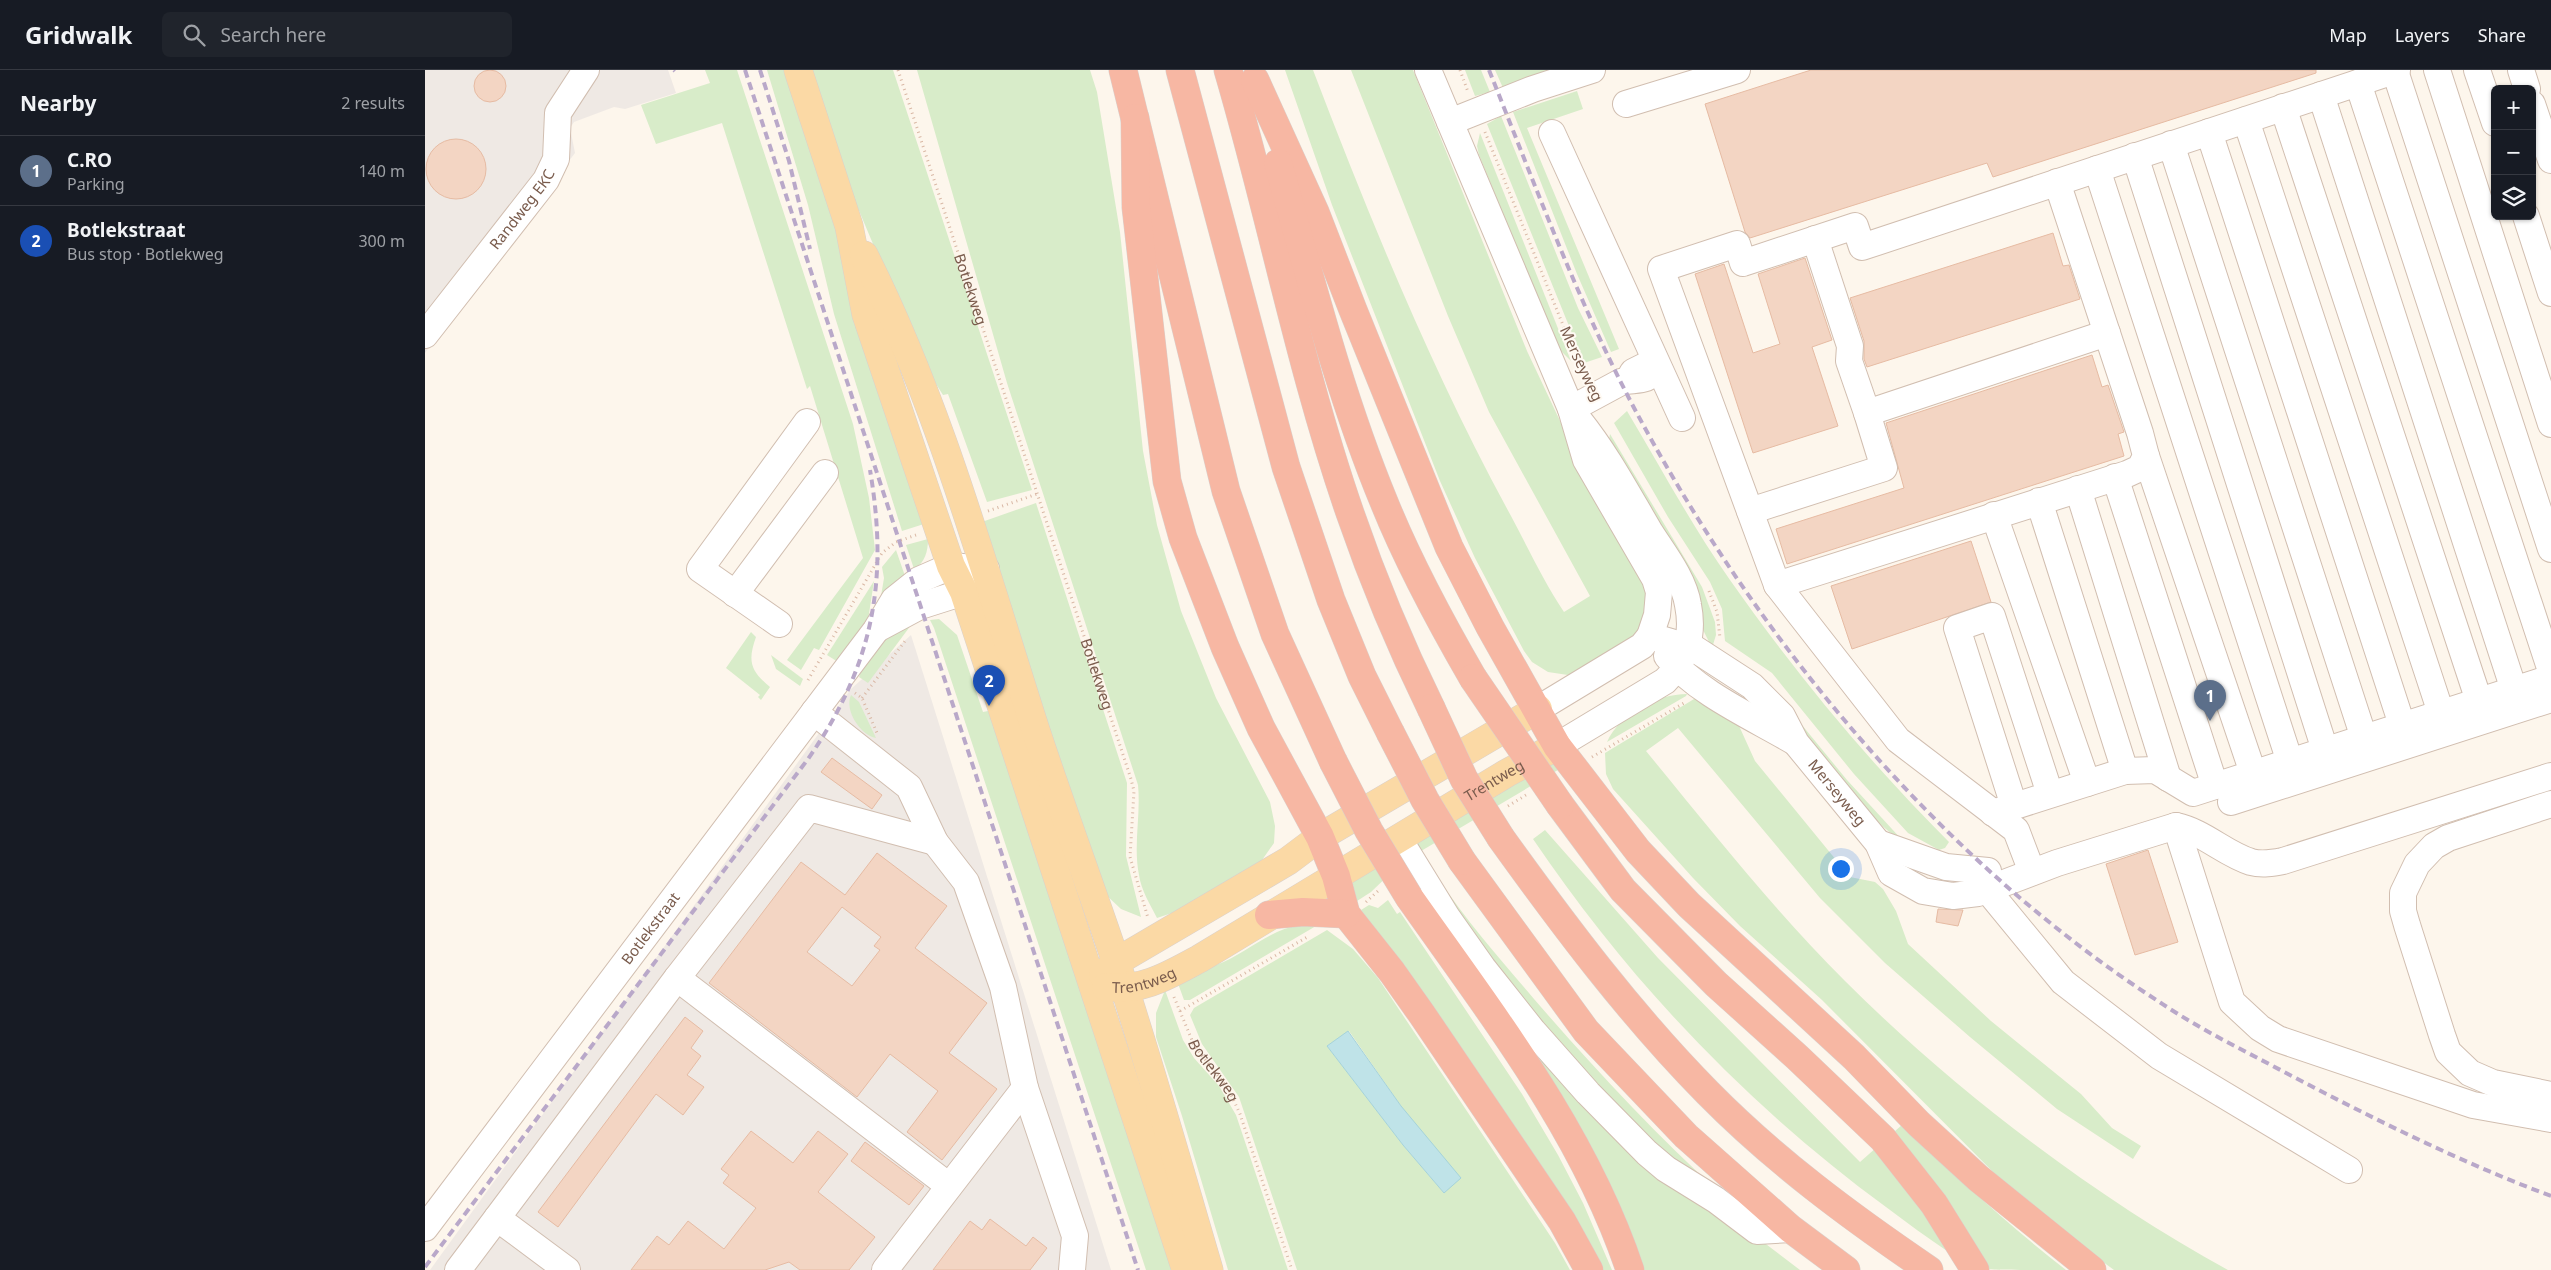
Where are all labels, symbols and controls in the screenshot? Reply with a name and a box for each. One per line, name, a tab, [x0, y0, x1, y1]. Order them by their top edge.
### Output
search box	[162, 12, 512, 57]
text: Gridwalk	[25, 18, 132, 51]
icon: search	[180, 21, 208, 49]
text: Search here	[220, 22, 326, 48]
text: Map	[2329, 23, 2367, 47]
text: Layers	[2395, 23, 2450, 47]
text: Share	[2478, 23, 2526, 47]
map controls	[2491, 85, 2536, 220]
button: +	[2491, 85, 2536, 130]
text: Nearby	[20, 89, 96, 117]
text: 2 results	[341, 92, 405, 114]
button: −	[2491, 130, 2536, 175]
text: C.RO	[67, 147, 112, 173]
text: 1	[31, 160, 41, 182]
text: 140 m	[358, 160, 405, 182]
street label: Randweg EKC	[484, 165, 559, 253]
text: Parking	[67, 173, 125, 195]
button: layers	[2491, 175, 2536, 220]
text: Botlekstraat	[67, 217, 185, 243]
text: 2	[31, 230, 41, 252]
text: 300 m	[358, 230, 405, 252]
text: Bus stop · Botlekweg	[67, 243, 224, 265]
street label: Botlekweg	[950, 251, 992, 327]
street label: Merseyweg	[1556, 323, 1608, 404]
street label: Botlekweg	[1076, 636, 1119, 712]
pin: 2	[973, 665, 1005, 706]
pin: 1	[2194, 680, 2226, 721]
street label: Trentweg	[1460, 755, 1527, 805]
street label: Merseyweg	[1804, 755, 1871, 830]
your location	[1828, 856, 1854, 882]
street label: Botlekstraat	[616, 887, 684, 968]
street label: Trentweg	[1112, 962, 1179, 997]
street label: Botlekweg	[1184, 1036, 1244, 1105]

